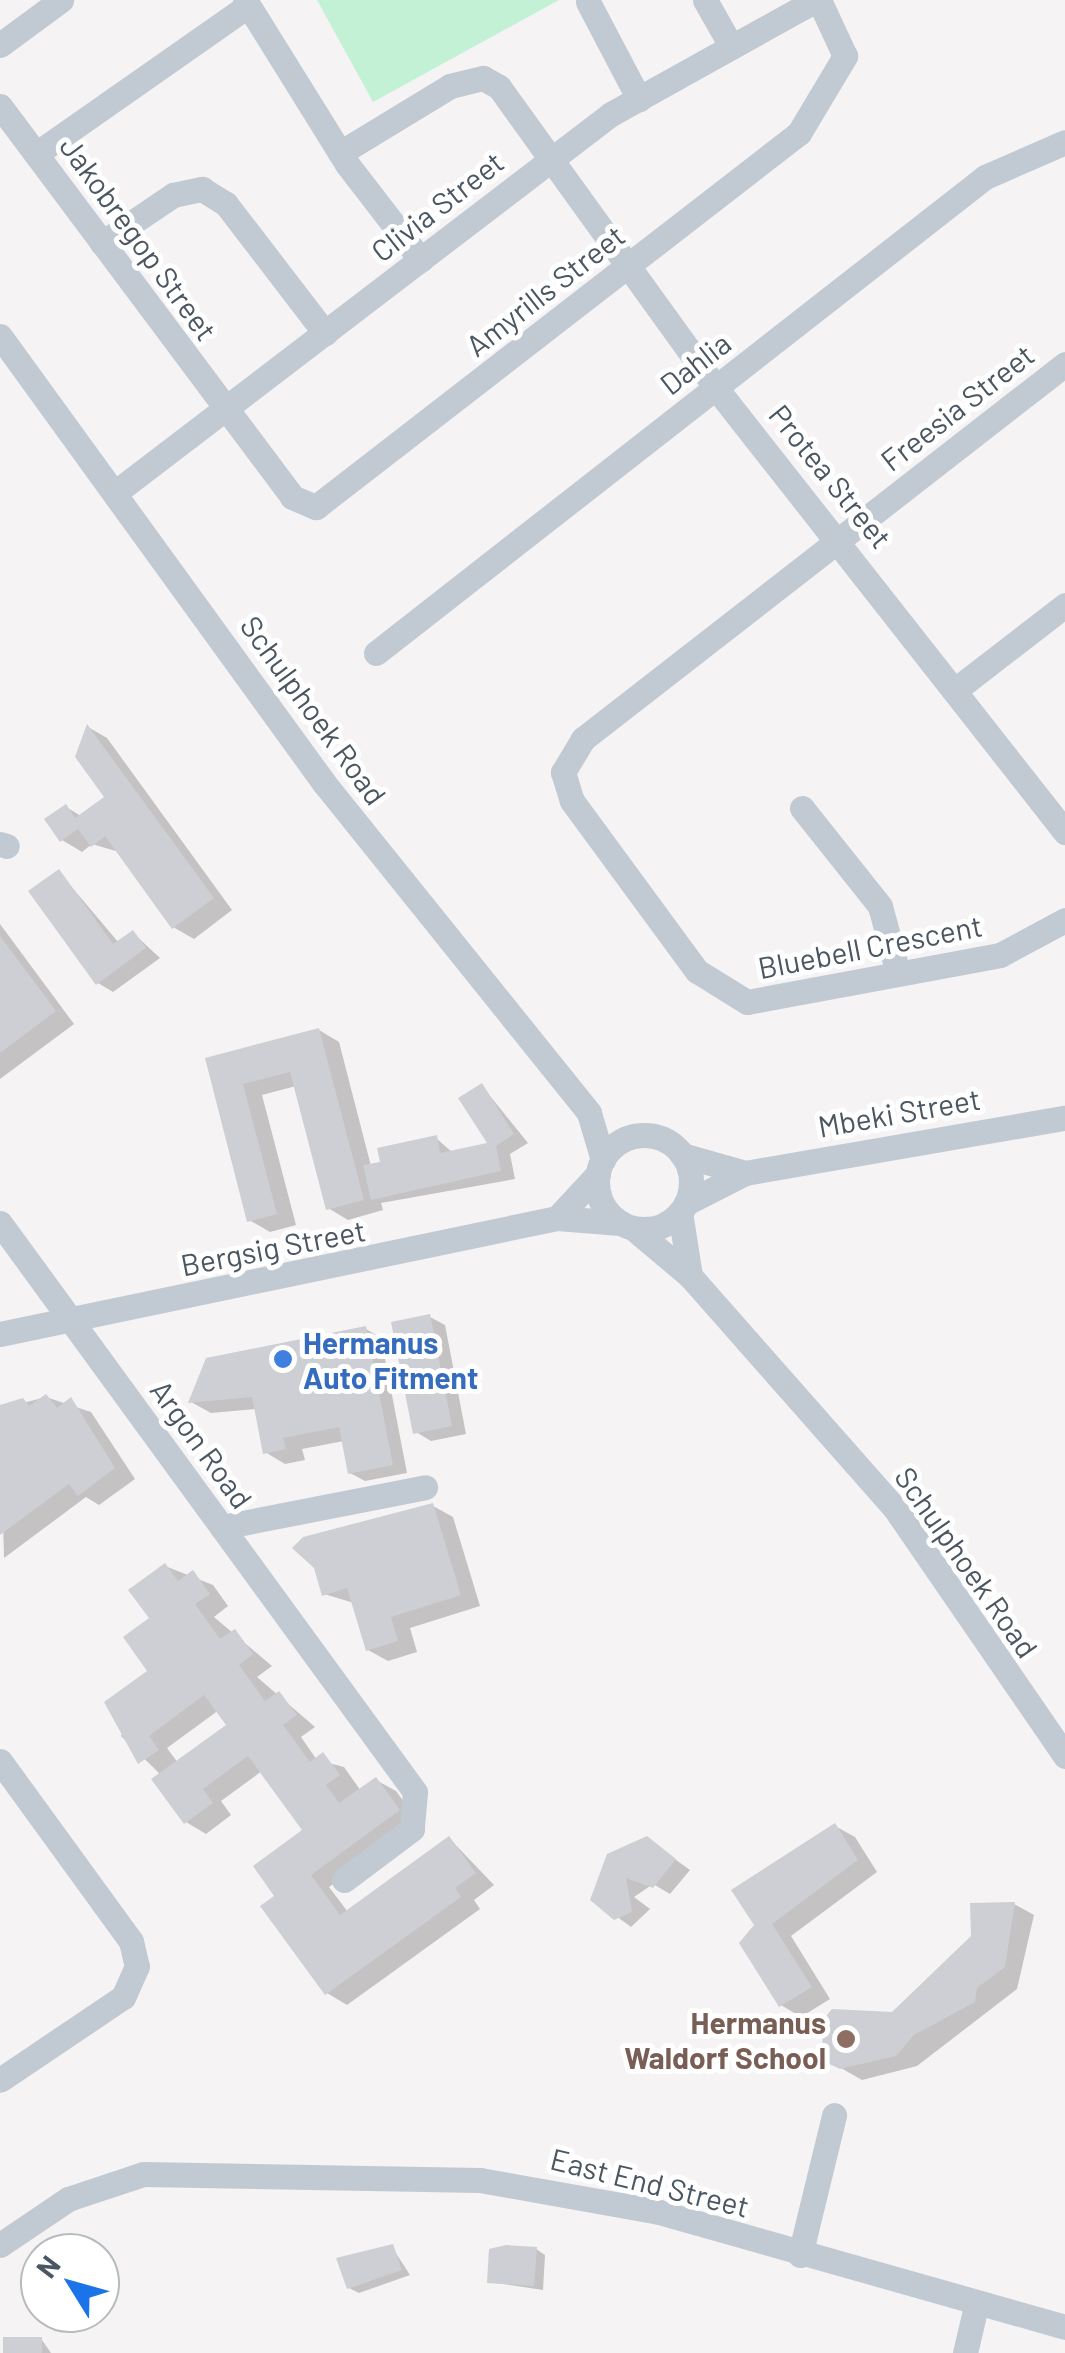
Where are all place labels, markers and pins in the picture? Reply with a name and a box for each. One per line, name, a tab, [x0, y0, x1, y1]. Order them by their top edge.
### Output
place label: Hermanus Auto Fitment	[303, 1324, 478, 1394]
marker: Hermanus Auto Fitment	[272, 1348, 294, 1370]
place label: Hermanus Waldorf School	[624, 2004, 826, 2074]
marker: Hermanus Waldorf School	[835, 2028, 857, 2050]

